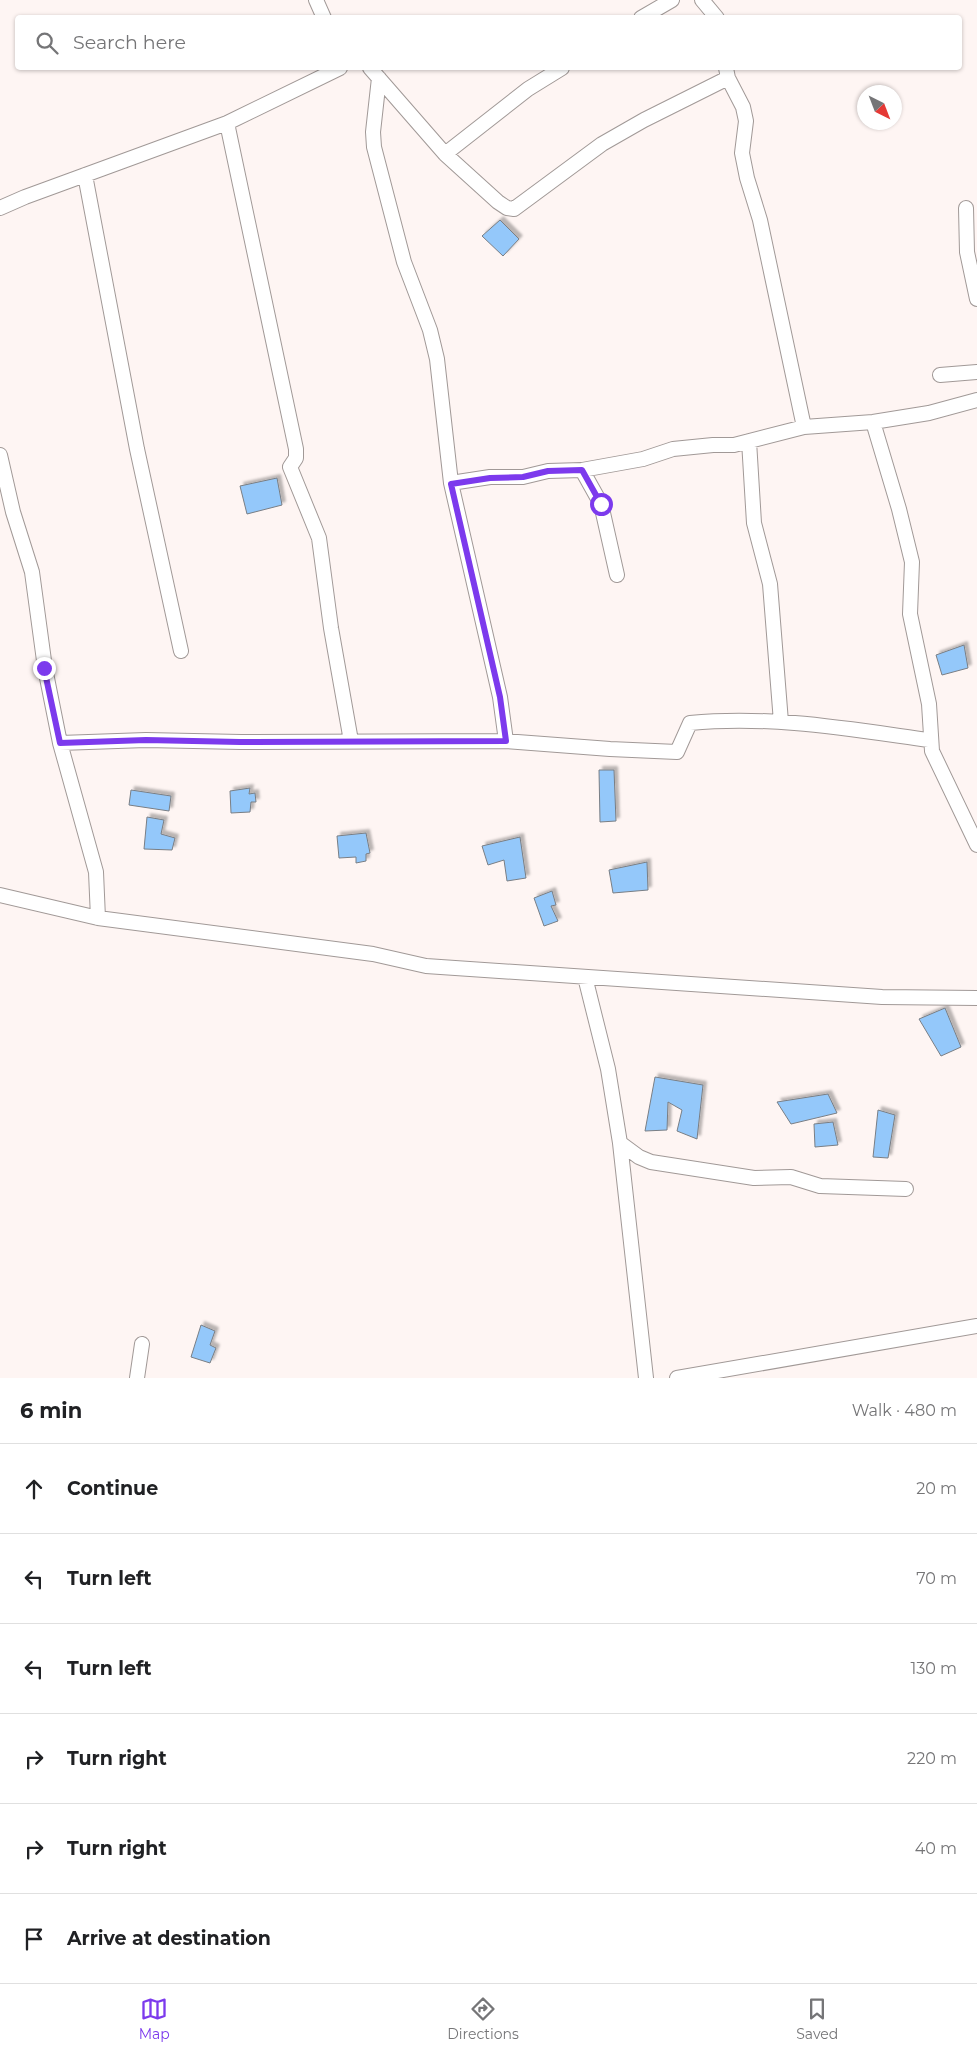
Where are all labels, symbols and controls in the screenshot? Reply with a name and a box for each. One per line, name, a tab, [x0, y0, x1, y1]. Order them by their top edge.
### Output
search box	[15, 15, 962, 70]
icon: search	[33, 29, 61, 57]
text: Search here	[73, 31, 186, 54]
north arrow	[857, 85, 902, 130]
route start	[590, 493, 613, 516]
route end	[33, 657, 56, 680]
text: 6 min	[20, 1398, 82, 1423]
text: Walk · 480 m	[852, 1401, 957, 1420]
icon: ahead	[20, 1475, 48, 1503]
text: Continue	[67, 1477, 158, 1500]
text: 20 m	[916, 1479, 957, 1498]
icon: left	[20, 1565, 48, 1593]
text: Turn left	[67, 1567, 152, 1590]
text: 70 m	[916, 1569, 957, 1588]
icon: left	[20, 1655, 48, 1683]
text: Turn left	[67, 1657, 152, 1680]
text: 130 m	[910, 1659, 957, 1678]
icon: right	[20, 1745, 48, 1773]
text: Turn right	[67, 1747, 167, 1770]
text: 220 m	[907, 1749, 957, 1768]
icon: right	[20, 1835, 48, 1863]
text: Turn right	[67, 1837, 167, 1860]
text: 40 m	[915, 1839, 957, 1858]
icon: arrive	[20, 1925, 48, 1953]
text: Arrive at destination	[67, 1927, 271, 1950]
tab: Map	[139, 1995, 170, 2043]
tab: Directions	[447, 1995, 519, 2043]
tab: Saved	[796, 1995, 838, 2043]

